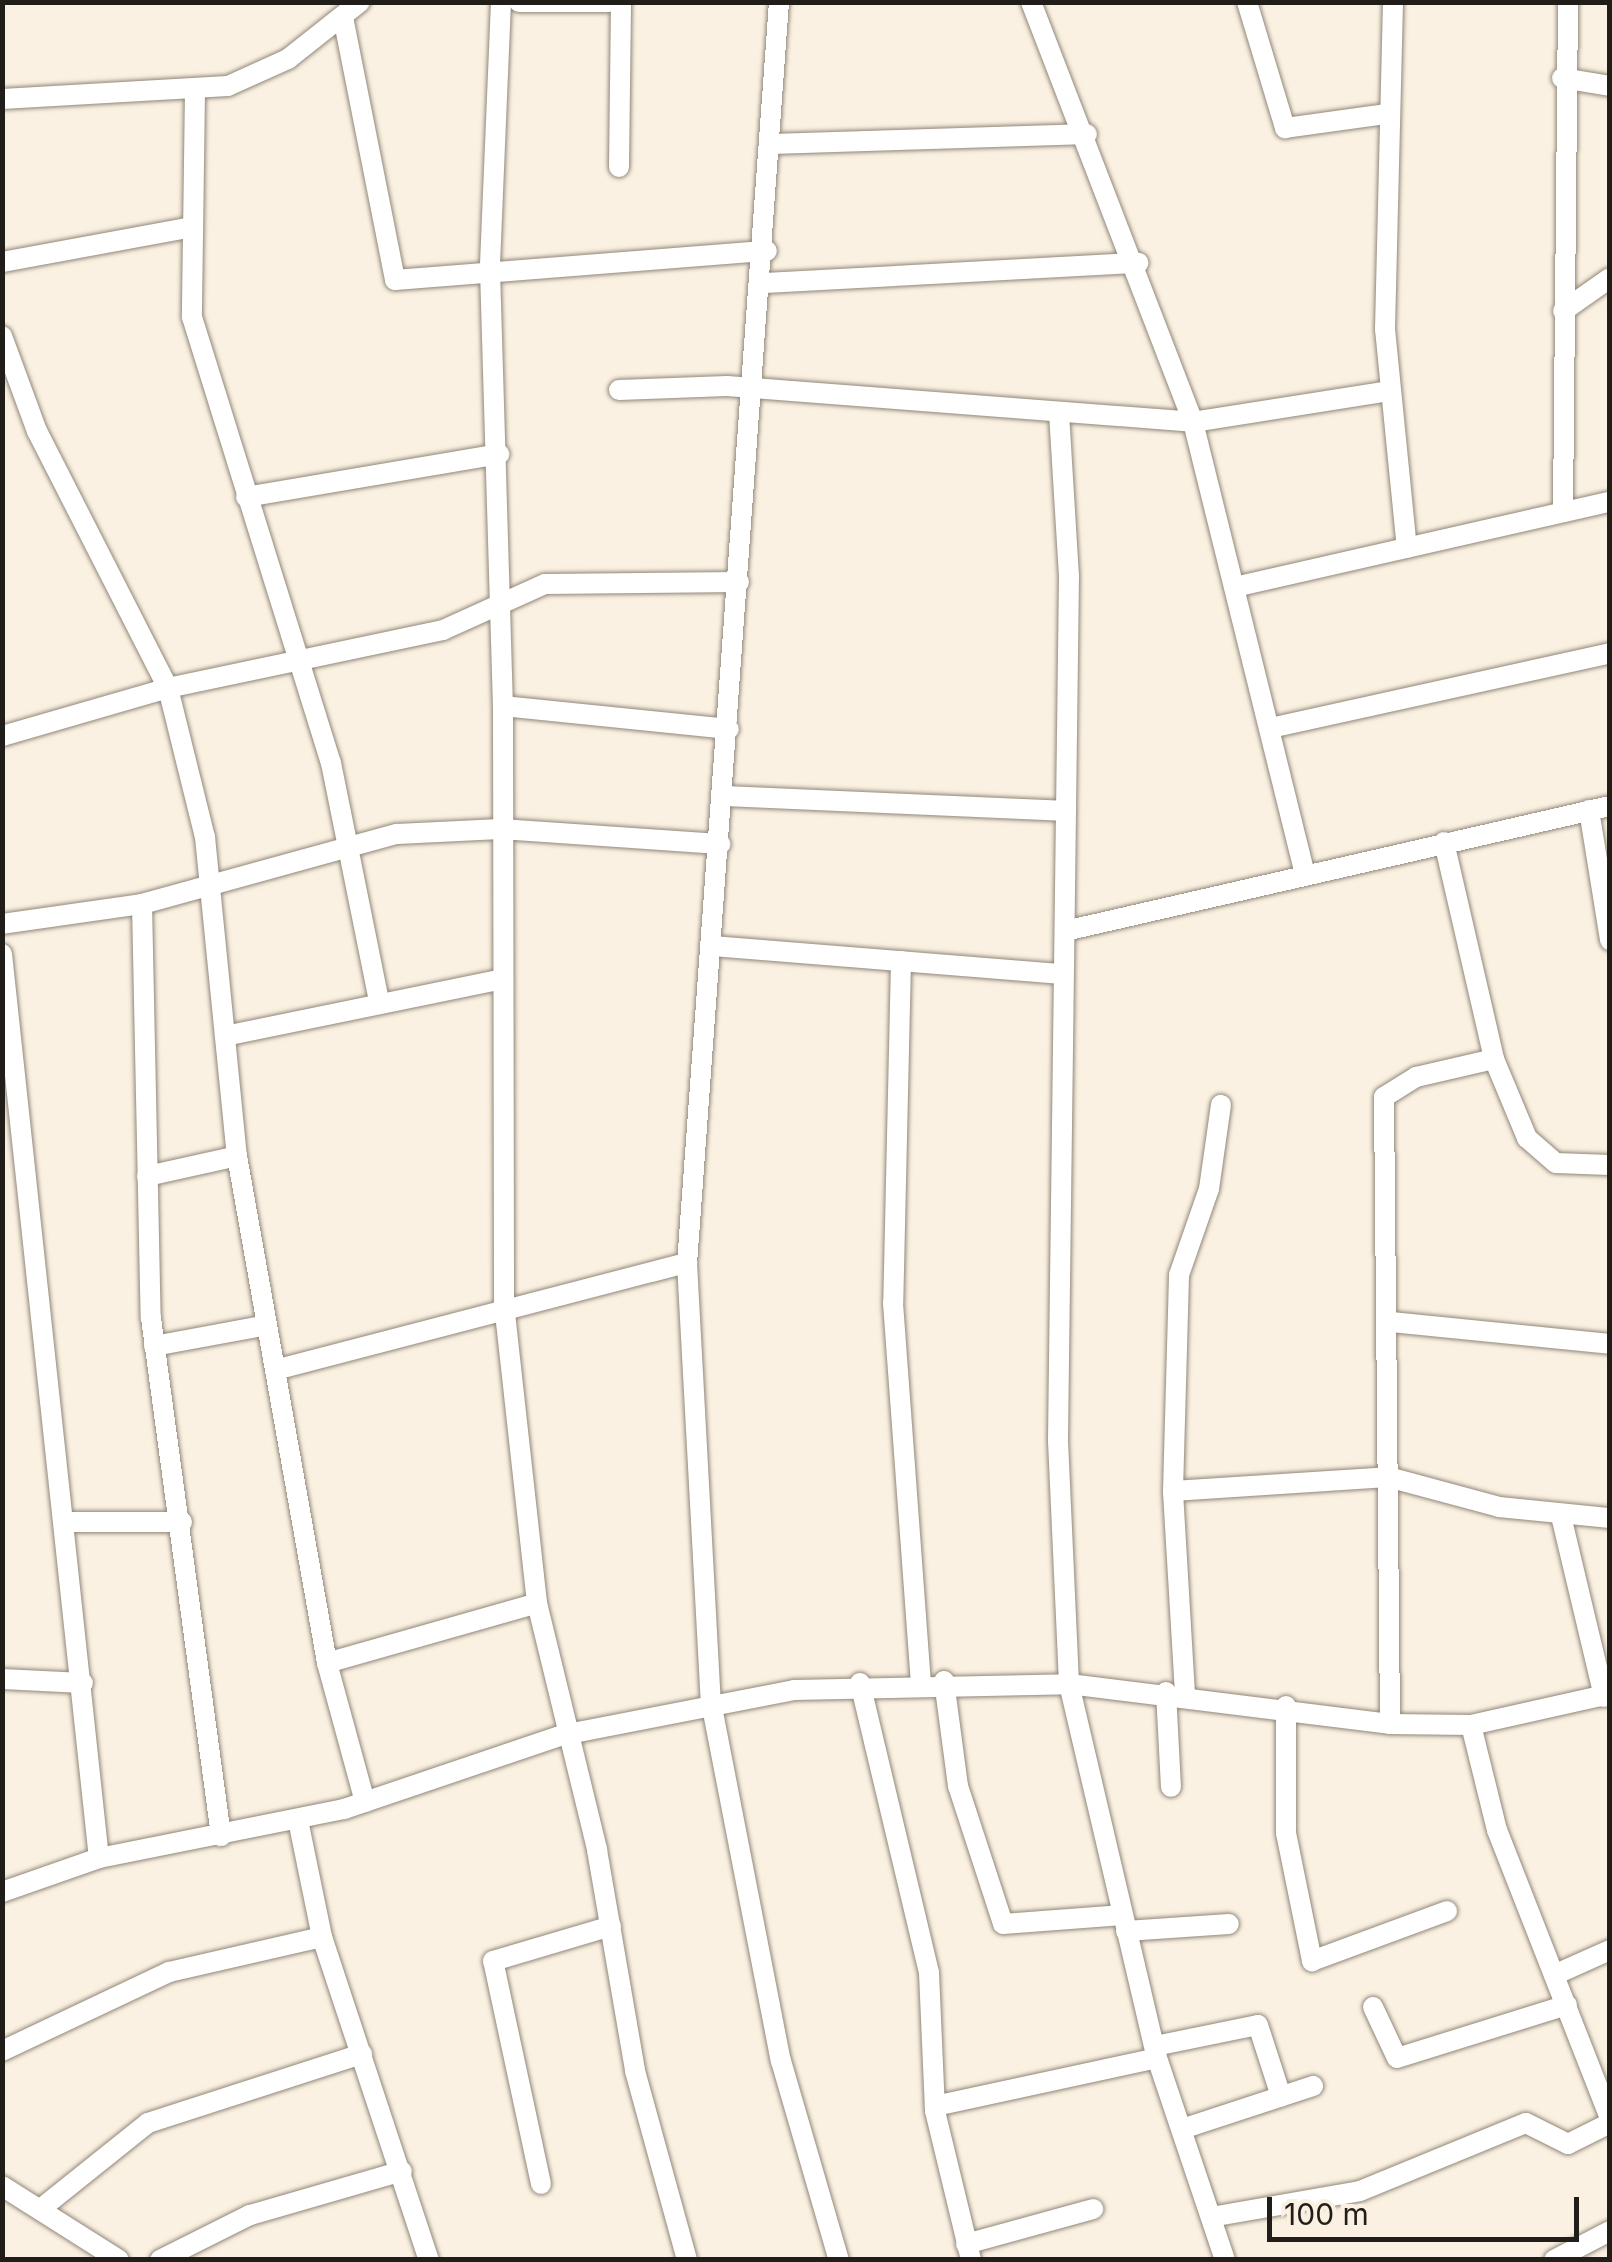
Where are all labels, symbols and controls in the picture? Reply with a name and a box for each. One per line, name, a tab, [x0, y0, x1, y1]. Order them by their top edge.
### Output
scale bar	[1272, 2177, 1584, 2239]
text: 100 m	[1284, 2196, 1369, 2232]

